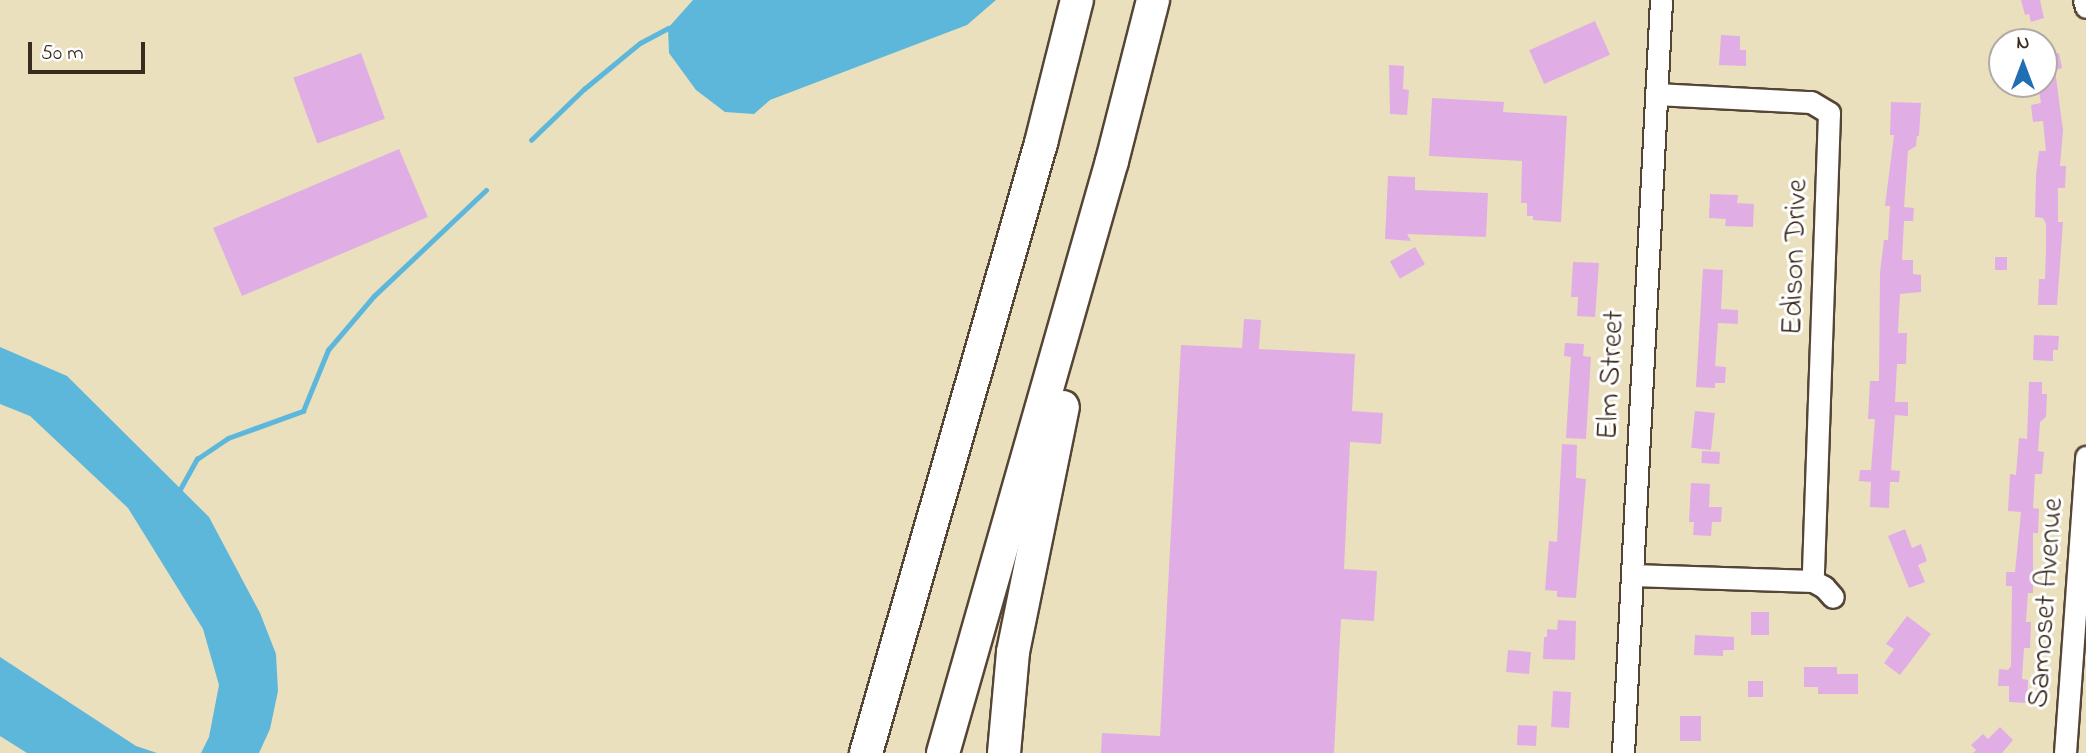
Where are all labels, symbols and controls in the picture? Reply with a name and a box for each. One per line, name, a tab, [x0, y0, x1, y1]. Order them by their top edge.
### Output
scale bar	[32, 28, 149, 72]
north arrow	[1988, 28, 2058, 98]
text: N	[2017, 30, 2029, 57]
text: 50 m	[41, 39, 84, 69]
street label: Edison Drive	[1775, 178, 1817, 336]
street label: Elm Street	[1591, 309, 1633, 441]
street label: Samoset Avenue	[2022, 497, 2072, 709]

